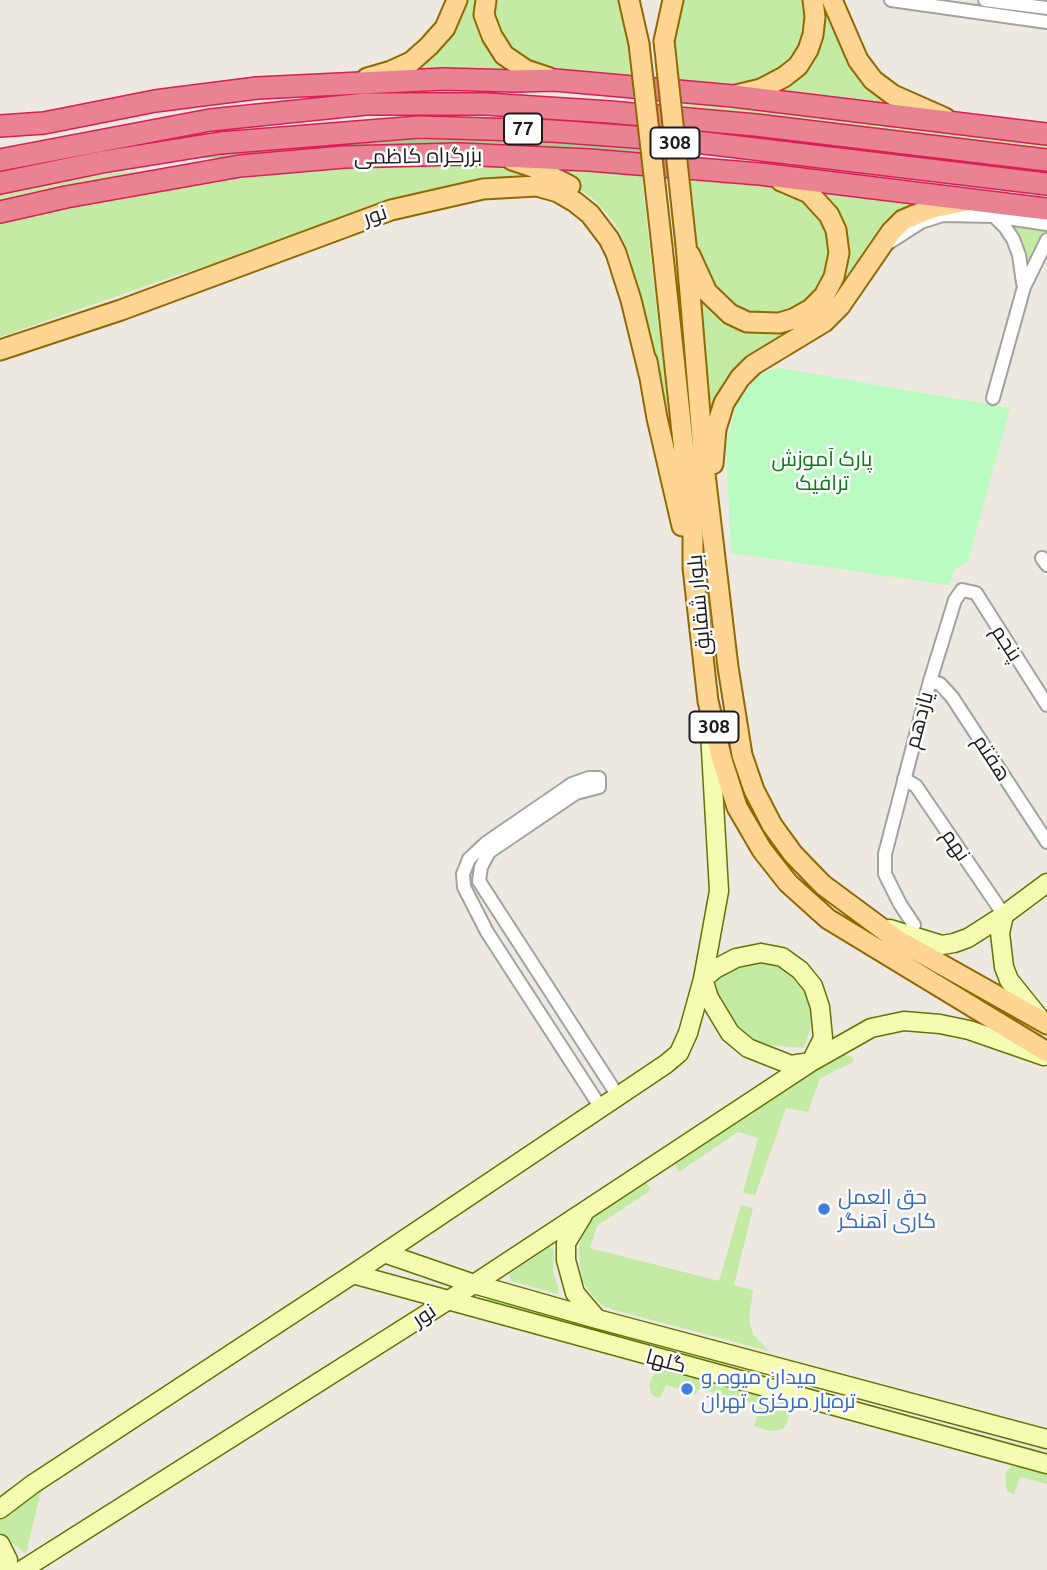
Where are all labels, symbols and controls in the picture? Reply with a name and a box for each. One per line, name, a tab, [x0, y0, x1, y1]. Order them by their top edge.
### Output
road number: 77	[504, 113, 542, 144]
road number: 308	[650, 127, 700, 158]
street label: بزرگراه کاظمی	[354, 142, 482, 170]
street label: نور	[360, 199, 390, 231]
park label: پارک آموزش ترافیک	[772, 446, 872, 496]
street label: بلوار شقایق	[682, 553, 716, 657]
street label: پنجم	[986, 620, 1028, 666]
street label: یازدهم	[899, 689, 939, 751]
road number: 308	[690, 712, 738, 742]
street label: هفتم	[968, 730, 1016, 786]
street label: نهم	[936, 824, 976, 866]
place label: حق العمل کاری آهنگر	[838, 1184, 936, 1234]
marker: حق العمل کاری آهنگر	[816, 1201, 832, 1217]
street label: نور	[407, 1298, 441, 1332]
street label: گلها	[643, 1344, 689, 1378]
place label: میدان میوه و تره‌بار مرکزی تهران	[701, 1364, 856, 1414]
marker: میدان میوه و تره‌بار مرکزی تهران	[679, 1381, 695, 1397]

